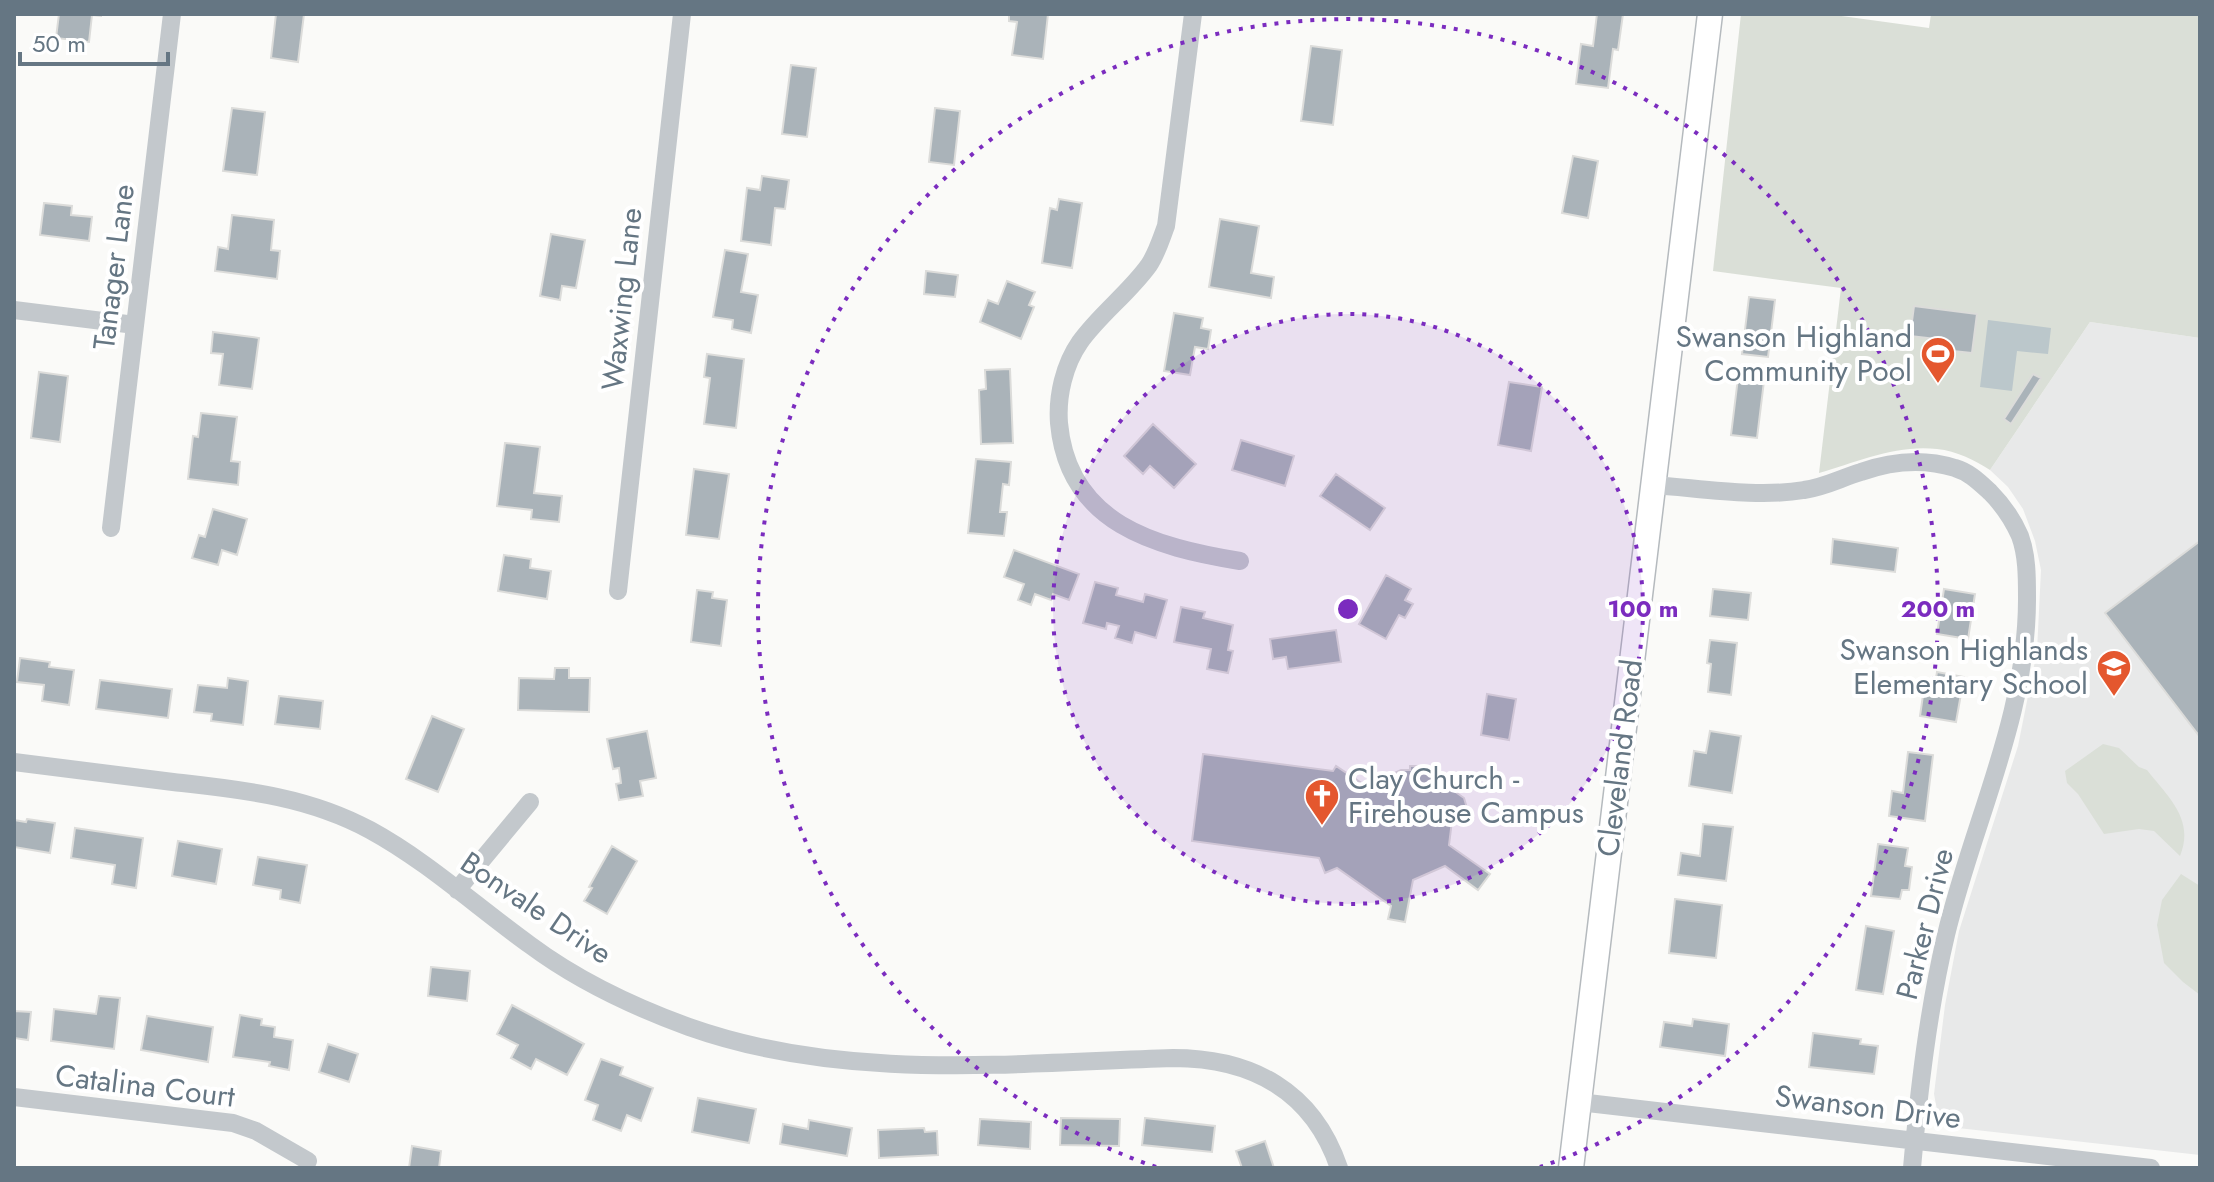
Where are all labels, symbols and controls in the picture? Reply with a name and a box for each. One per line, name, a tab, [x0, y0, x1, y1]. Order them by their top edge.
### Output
scale bar	[20, 16, 168, 66]
text: 50 m	[32, 26, 86, 61]
street label: Tanager Lane	[82, 182, 145, 352]
street label: Waxwing Lane	[591, 206, 652, 392]
place label: Swanson Highland Community Pool	[1675, 315, 1912, 392]
sports icon: Swanson Highland Community Pool	[1919, 335, 1957, 385]
text: 100 m	[1608, 591, 1678, 626]
text: 200 m	[1901, 591, 1975, 626]
centre of rings	[1334, 595, 1362, 623]
place label: Swanson Highlands Elementary School	[1839, 628, 2088, 705]
school or university icon: Swanson Highlands Elementary School	[2095, 648, 2133, 698]
street label: Cleveland Road	[1586, 657, 1653, 859]
place label: Clay Church - Firehouse Campus	[1348, 757, 1584, 834]
church icon: Clay Church - Firehouse Campus	[1303, 777, 1341, 827]
street label: Bonvale Drive	[452, 841, 621, 974]
street label: Parker Drive	[1885, 844, 1964, 1004]
street label: Catalina Court	[53, 1053, 238, 1118]
street label: Swanson Drive	[1773, 1074, 1963, 1139]

